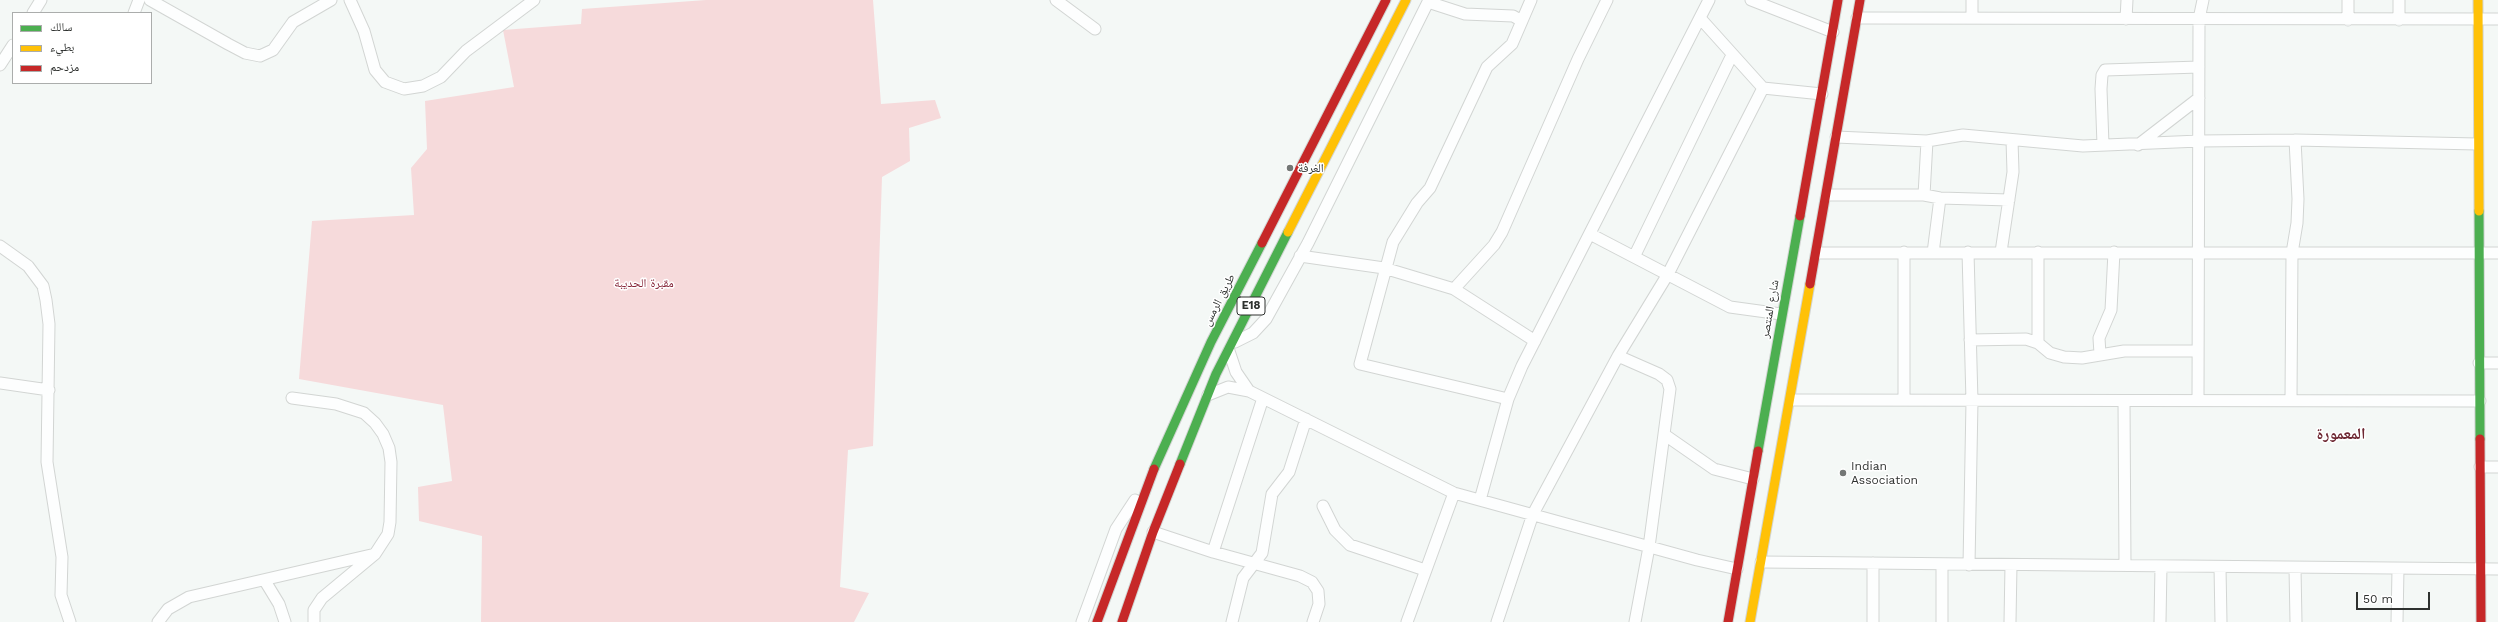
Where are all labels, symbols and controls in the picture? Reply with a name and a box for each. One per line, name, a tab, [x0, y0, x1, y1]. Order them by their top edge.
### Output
legend	[12, 12, 152, 84]
text: سالك	[50, 20, 72, 34]
text: بطيء	[50, 40, 74, 54]
text: مزدحم	[50, 60, 79, 74]
place label: الغرفة	[1298, 161, 1324, 175]
marker: الغرفة	[1285, 163, 1295, 173]
street label: طريق الرمس	[1200, 272, 1238, 328]
park label: مقبرة الحديبة	[614, 276, 674, 290]
street label: شارع المنتصر	[1758, 279, 1782, 339]
road number: E18	[1237, 297, 1265, 315]
district label: المعمورة	[2316, 424, 2366, 444]
place label: Indian Association	[1851, 459, 1918, 487]
marker: Indian Association	[1838, 468, 1848, 478]
scale bar	[2358, 584, 2432, 610]
text: 50 m	[2363, 592, 2393, 606]

